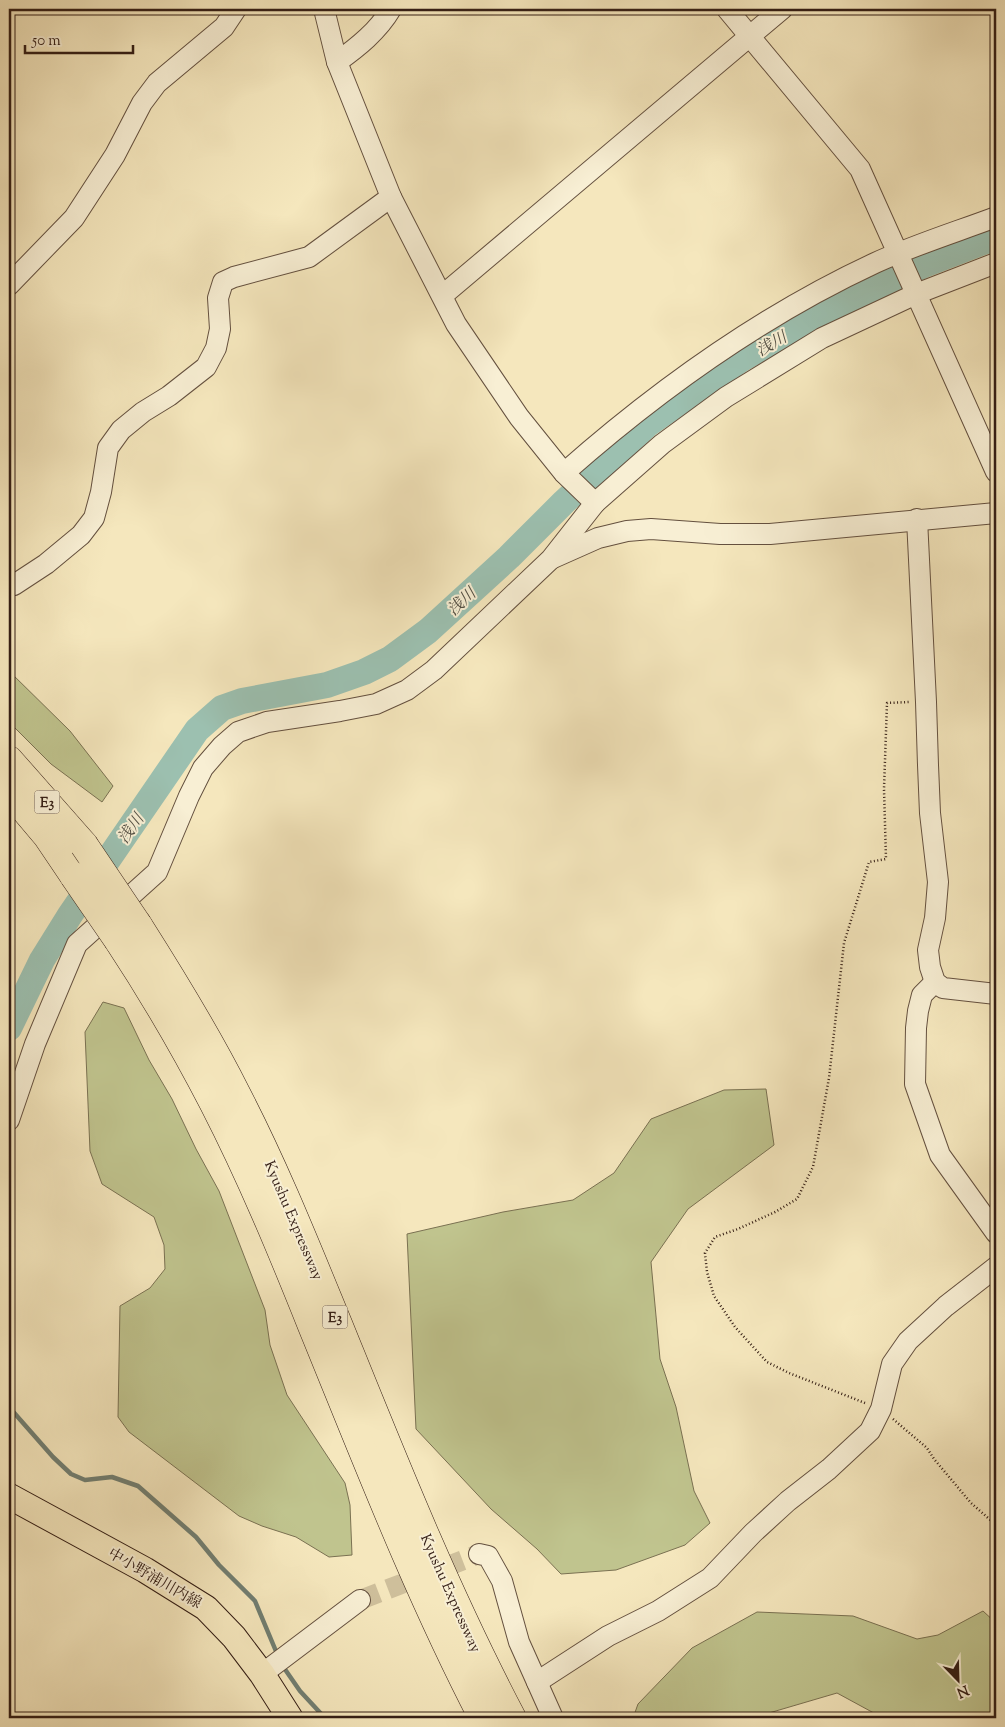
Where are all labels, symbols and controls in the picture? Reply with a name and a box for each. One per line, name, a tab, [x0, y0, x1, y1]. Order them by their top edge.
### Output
scale bar	[25, 22, 132, 54]
text: 50 m	[31, 31, 61, 52]
water label: 浅川	[753, 326, 794, 363]
water label: 浅川	[443, 582, 484, 622]
road number: E3	[34, 790, 60, 814]
water label: 浅川	[113, 808, 152, 849]
street label: Kyushu Expressway	[258, 1158, 327, 1284]
road number: E3	[322, 1305, 348, 1328]
street label: Kyushu Expressway	[414, 1531, 485, 1657]
street label: 中小野浦川内線	[104, 1544, 205, 1615]
north arrow	[932, 1654, 982, 1704]
text: N	[953, 1679, 971, 1702]

